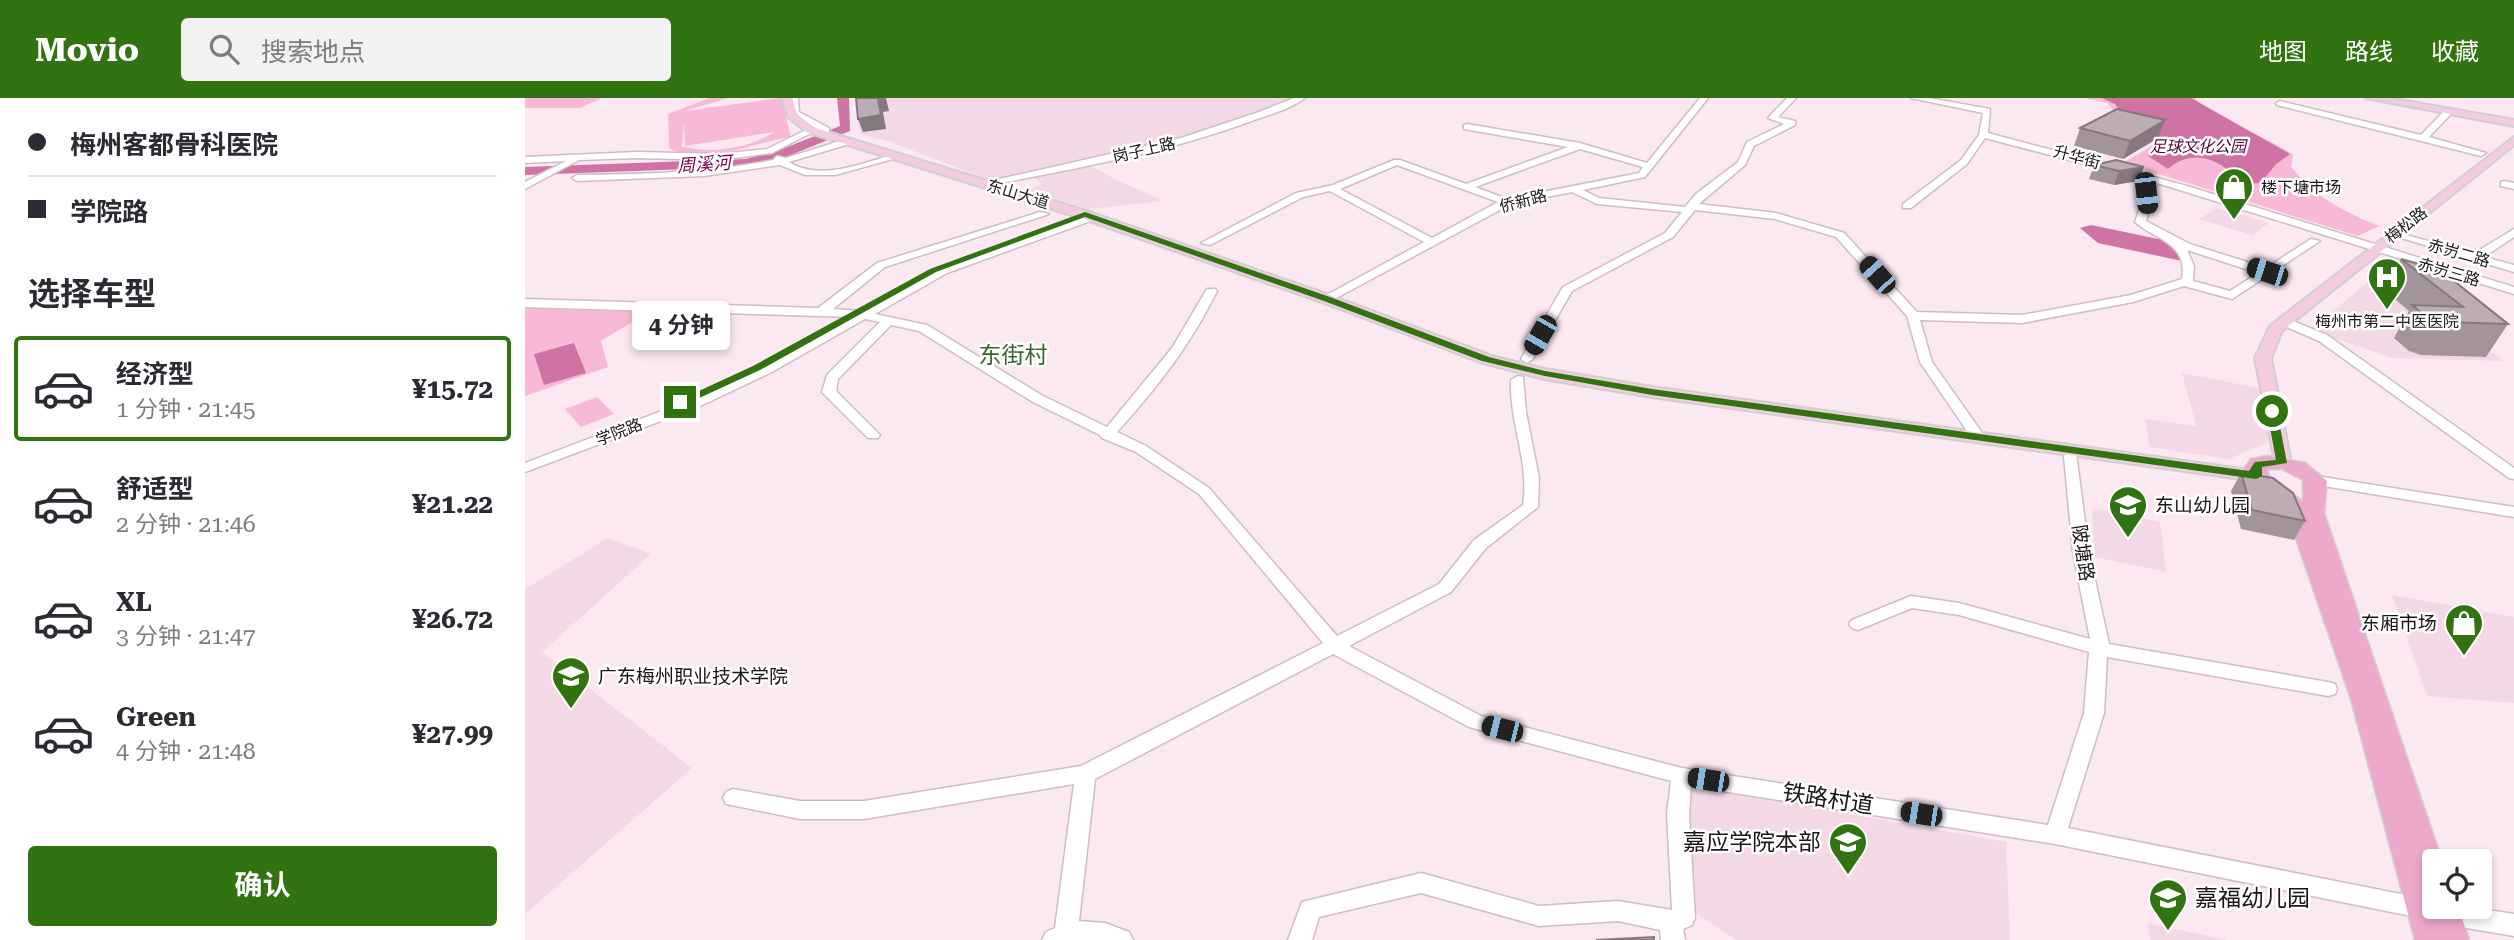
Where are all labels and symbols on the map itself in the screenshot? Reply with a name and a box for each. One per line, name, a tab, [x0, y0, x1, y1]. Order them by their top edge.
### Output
street label: 岗子上路	[1111, 134, 1177, 166]
park label: 足球文化公园	[2150, 137, 2248, 156]
street label: 升华街	[2051, 142, 2103, 172]
water label: 周溪河	[676, 151, 735, 176]
shop icon: 楼下塘市场	[2213, 166, 2255, 221]
car	[2134, 171, 2159, 215]
street label: 东山大道	[985, 176, 1051, 212]
place label: 楼下塘市场	[2261, 178, 2341, 197]
street label: 侨新路	[1497, 186, 1549, 216]
street label: 梅松路	[2381, 203, 2431, 247]
street label: 赤岃二路	[2426, 235, 2492, 271]
car	[1856, 252, 1899, 298]
street label: 赤岃三路	[2416, 254, 2482, 290]
car	[2244, 256, 2291, 288]
hospital icon: 梅州市第二中医医院	[2366, 256, 2408, 311]
callout: 4 分钟	[631, 300, 729, 350]
car	[1521, 312, 1560, 358]
place label: 梅州市第二中医医院	[2315, 312, 2459, 331]
district label: 东街村	[979, 342, 1048, 369]
route end	[664, 386, 696, 418]
route start	[2256, 395, 2288, 427]
street label: 学院路	[593, 415, 645, 449]
school or university icon: 东山幼儿园	[2107, 484, 2149, 539]
place label: 东山幼儿园	[2155, 494, 2250, 517]
street label: 陂塘路	[2068, 523, 2098, 583]
shop icon: 东厢市场	[2443, 602, 2485, 657]
place label: 东厢市场	[2361, 612, 2437, 635]
school or university icon: 广东梅州职业技术学院	[550, 655, 592, 710]
place label: 广东梅州职业技术学院	[598, 665, 788, 688]
car	[1480, 714, 1525, 744]
car	[1686, 766, 1731, 794]
street label: 铁路村道	[1780, 778, 1876, 820]
car	[1899, 800, 1944, 828]
school or university icon: 嘉应学院本部	[1827, 821, 1869, 876]
place label: 嘉应学院本部	[1683, 829, 1821, 856]
school or university icon: 嘉福幼儿园	[2147, 877, 2189, 932]
place label: 嘉福幼儿园	[2195, 885, 2310, 912]

